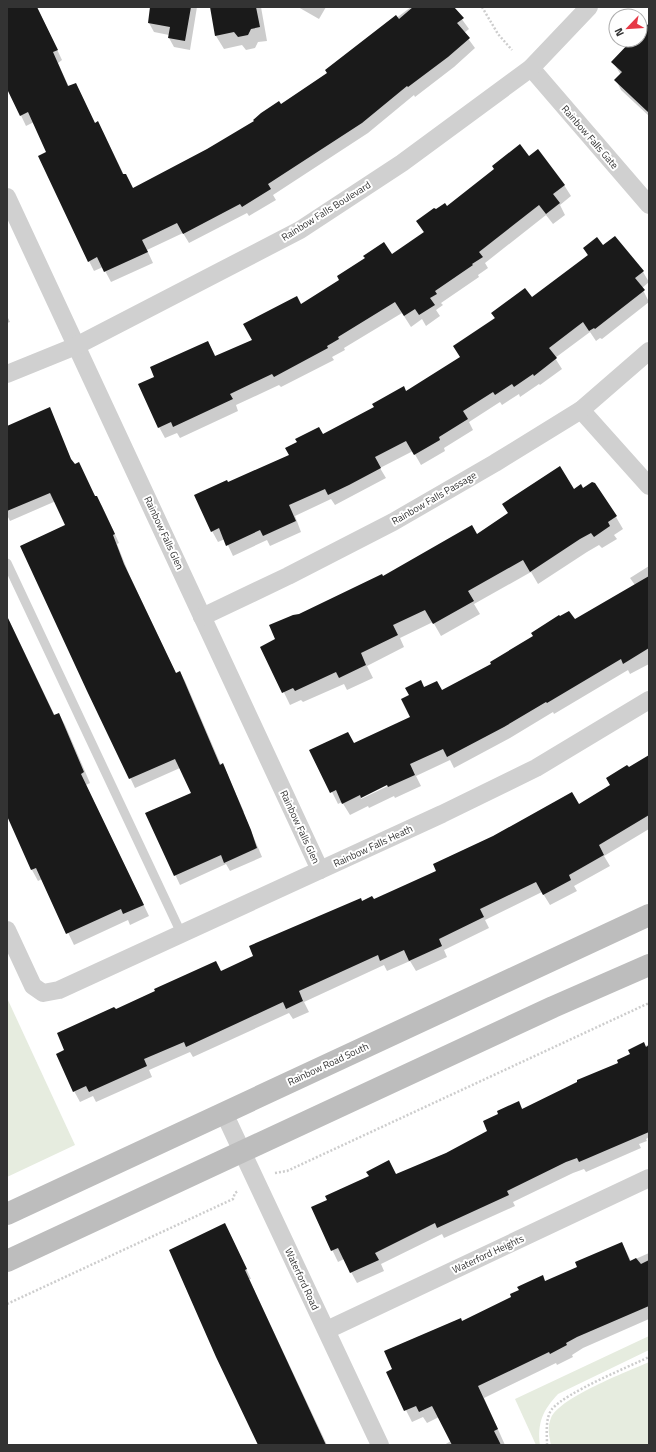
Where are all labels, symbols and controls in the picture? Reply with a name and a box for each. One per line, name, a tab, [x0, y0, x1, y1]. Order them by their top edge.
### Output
north arrow	[608, 8, 648, 48]
text: N	[610, 25, 628, 39]
street label: Rainbow Falls Gate	[558, 102, 622, 172]
street label: Rainbow Falls Boulevard	[278, 177, 374, 245]
street label: Rainbow Falls Passage	[389, 468, 479, 528]
street label: Rainbow Falls Glen	[140, 494, 188, 572]
street label: Rainbow Falls Glen	[276, 788, 324, 866]
street label: Rainbow Falls Heath	[331, 821, 415, 871]
street label: Rainbow Road South	[285, 1039, 371, 1089]
street label: Waterford Heights	[450, 1231, 527, 1277]
street label: Waterford Road	[281, 1246, 323, 1312]

